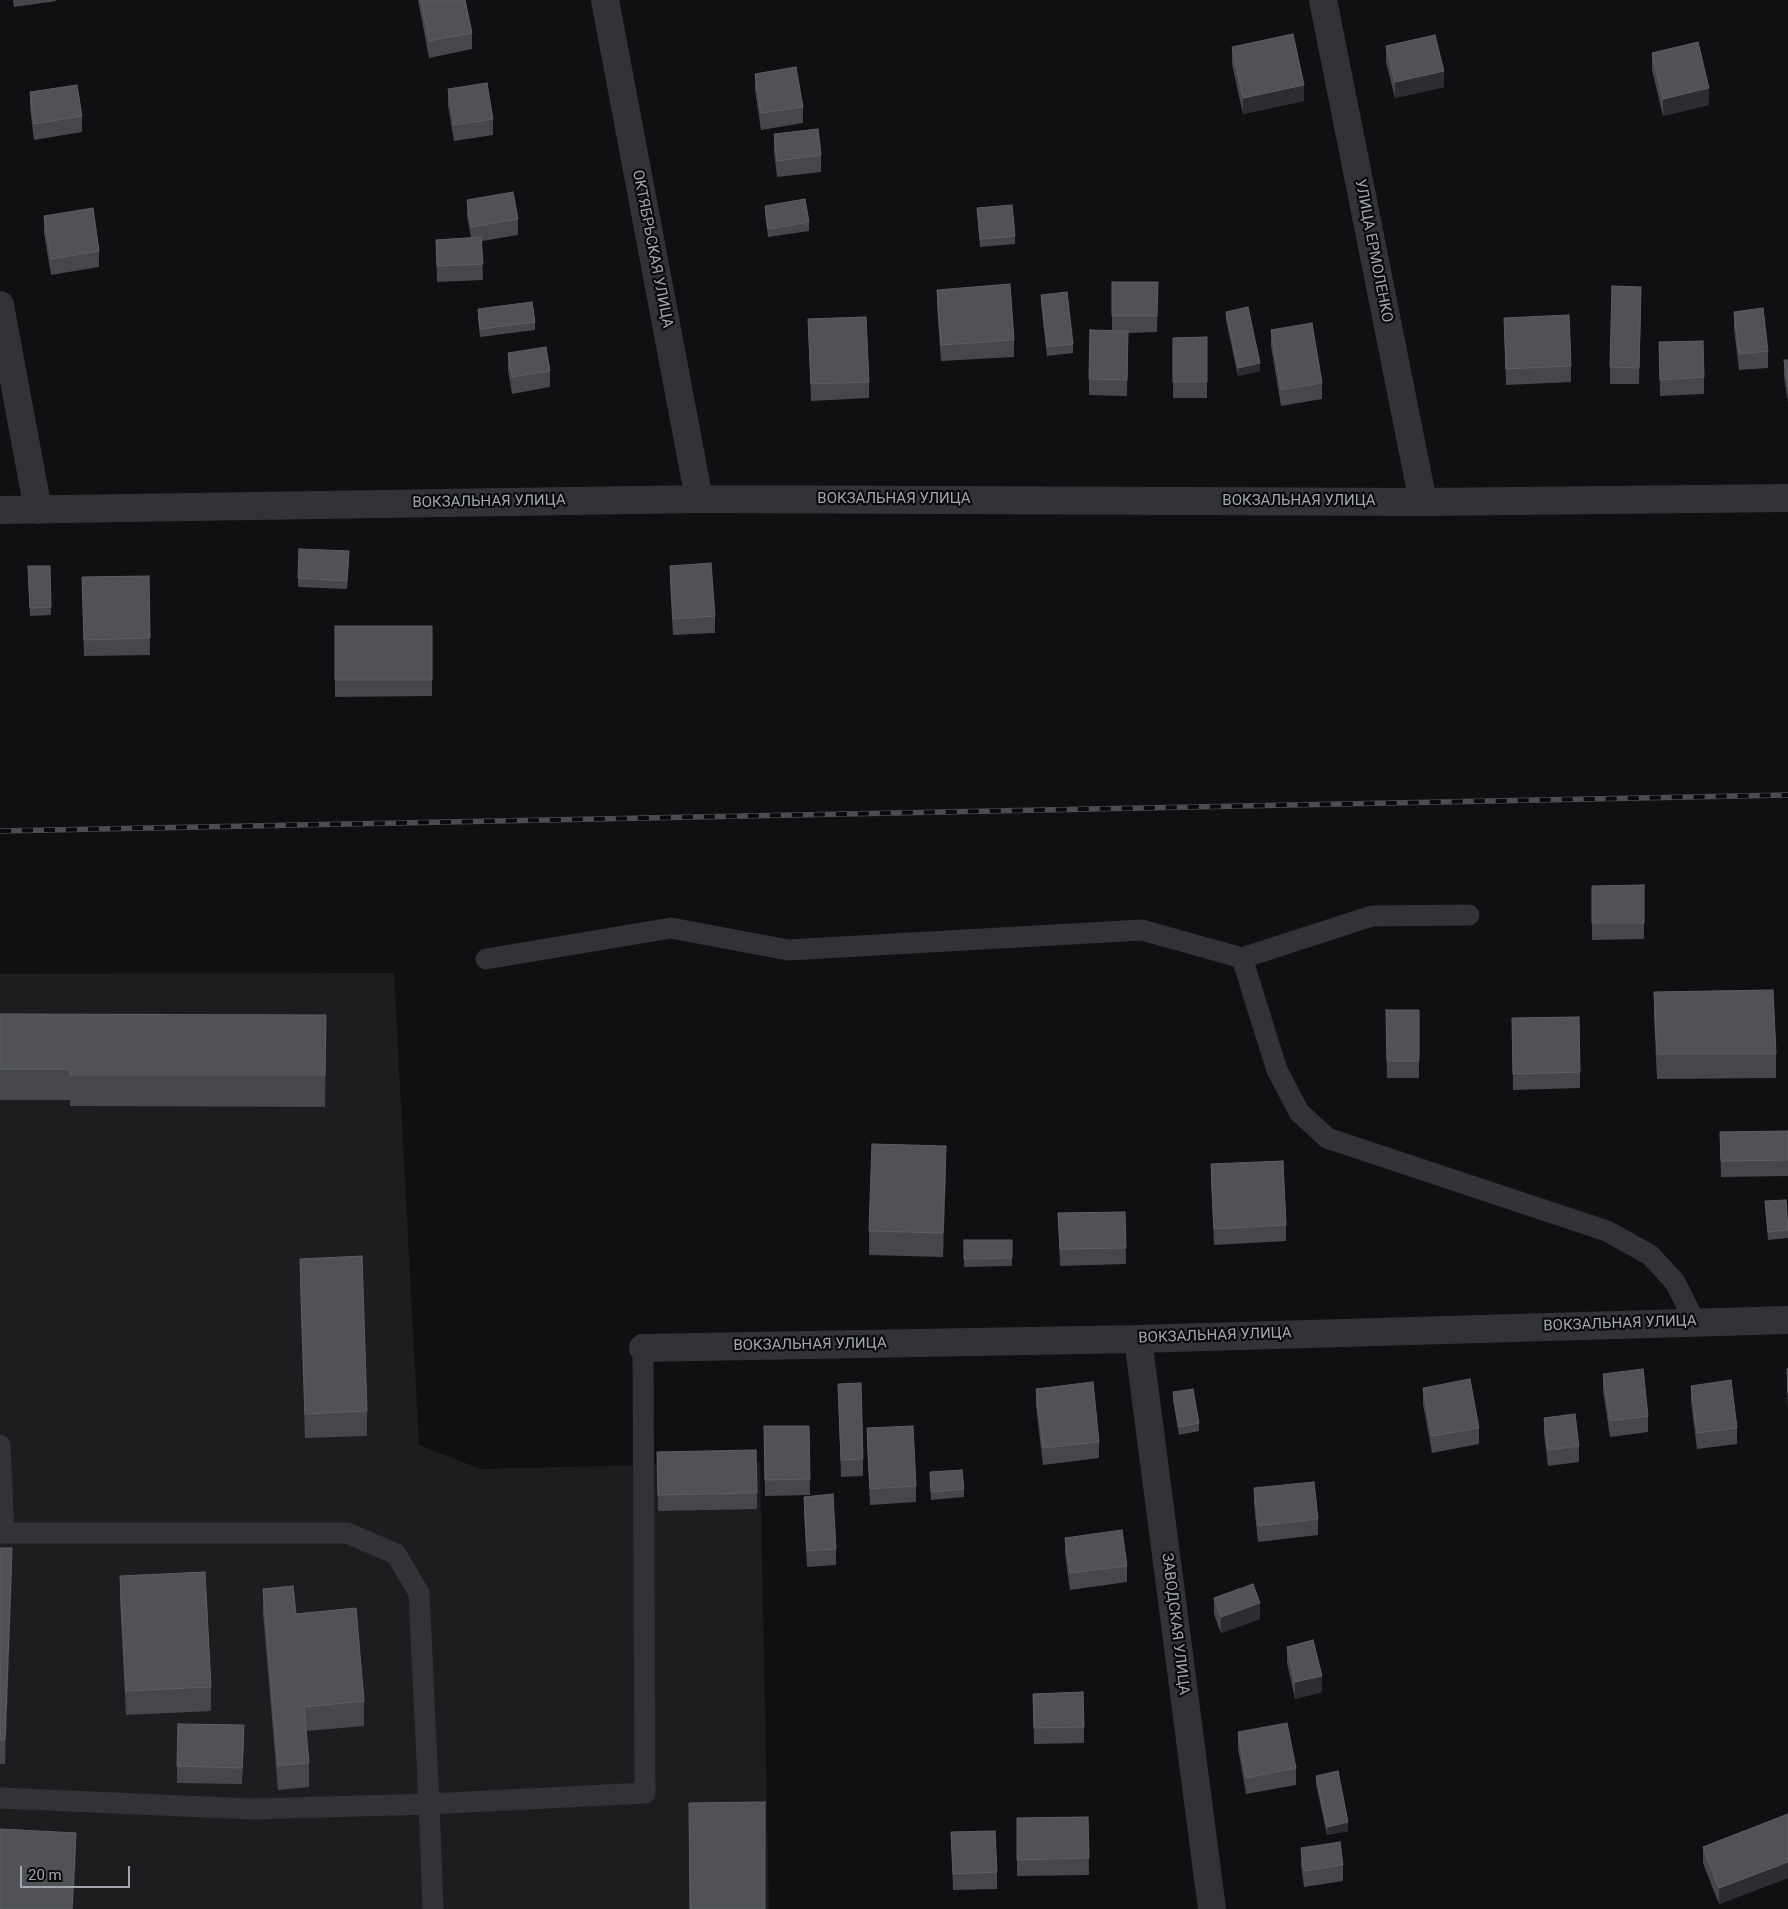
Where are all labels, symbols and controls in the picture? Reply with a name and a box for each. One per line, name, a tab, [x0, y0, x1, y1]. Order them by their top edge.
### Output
street label: ОКТЯБРЬСКАЯ УЛИЦА	[628, 169, 676, 329]
street label: УЛИЦА ЕРМОЛЕНКО	[1350, 178, 1396, 324]
street label: ВОКЗАЛЬНАЯ УЛИЦА	[817, 490, 971, 508]
street label: ВОКЗАЛЬНАЯ УЛИЦА	[412, 492, 566, 512]
street label: ВОКЗАЛЬНАЯ УЛИЦА	[1222, 492, 1376, 510]
street label: ВОКЗАЛЬНАЯ УЛИЦА	[1543, 1312, 1697, 1336]
street label: ВОКЗАЛЬНАЯ УЛИЦА	[1138, 1324, 1292, 1348]
street label: ВОКЗАЛЬНАЯ УЛИЦА	[733, 1335, 887, 1355]
street label: ЗАВОДСКАЯ УЛИЦА	[1157, 1552, 1193, 1696]
scale bar	[22, 1856, 132, 1888]
text: 20 m	[28, 1866, 62, 1884]

